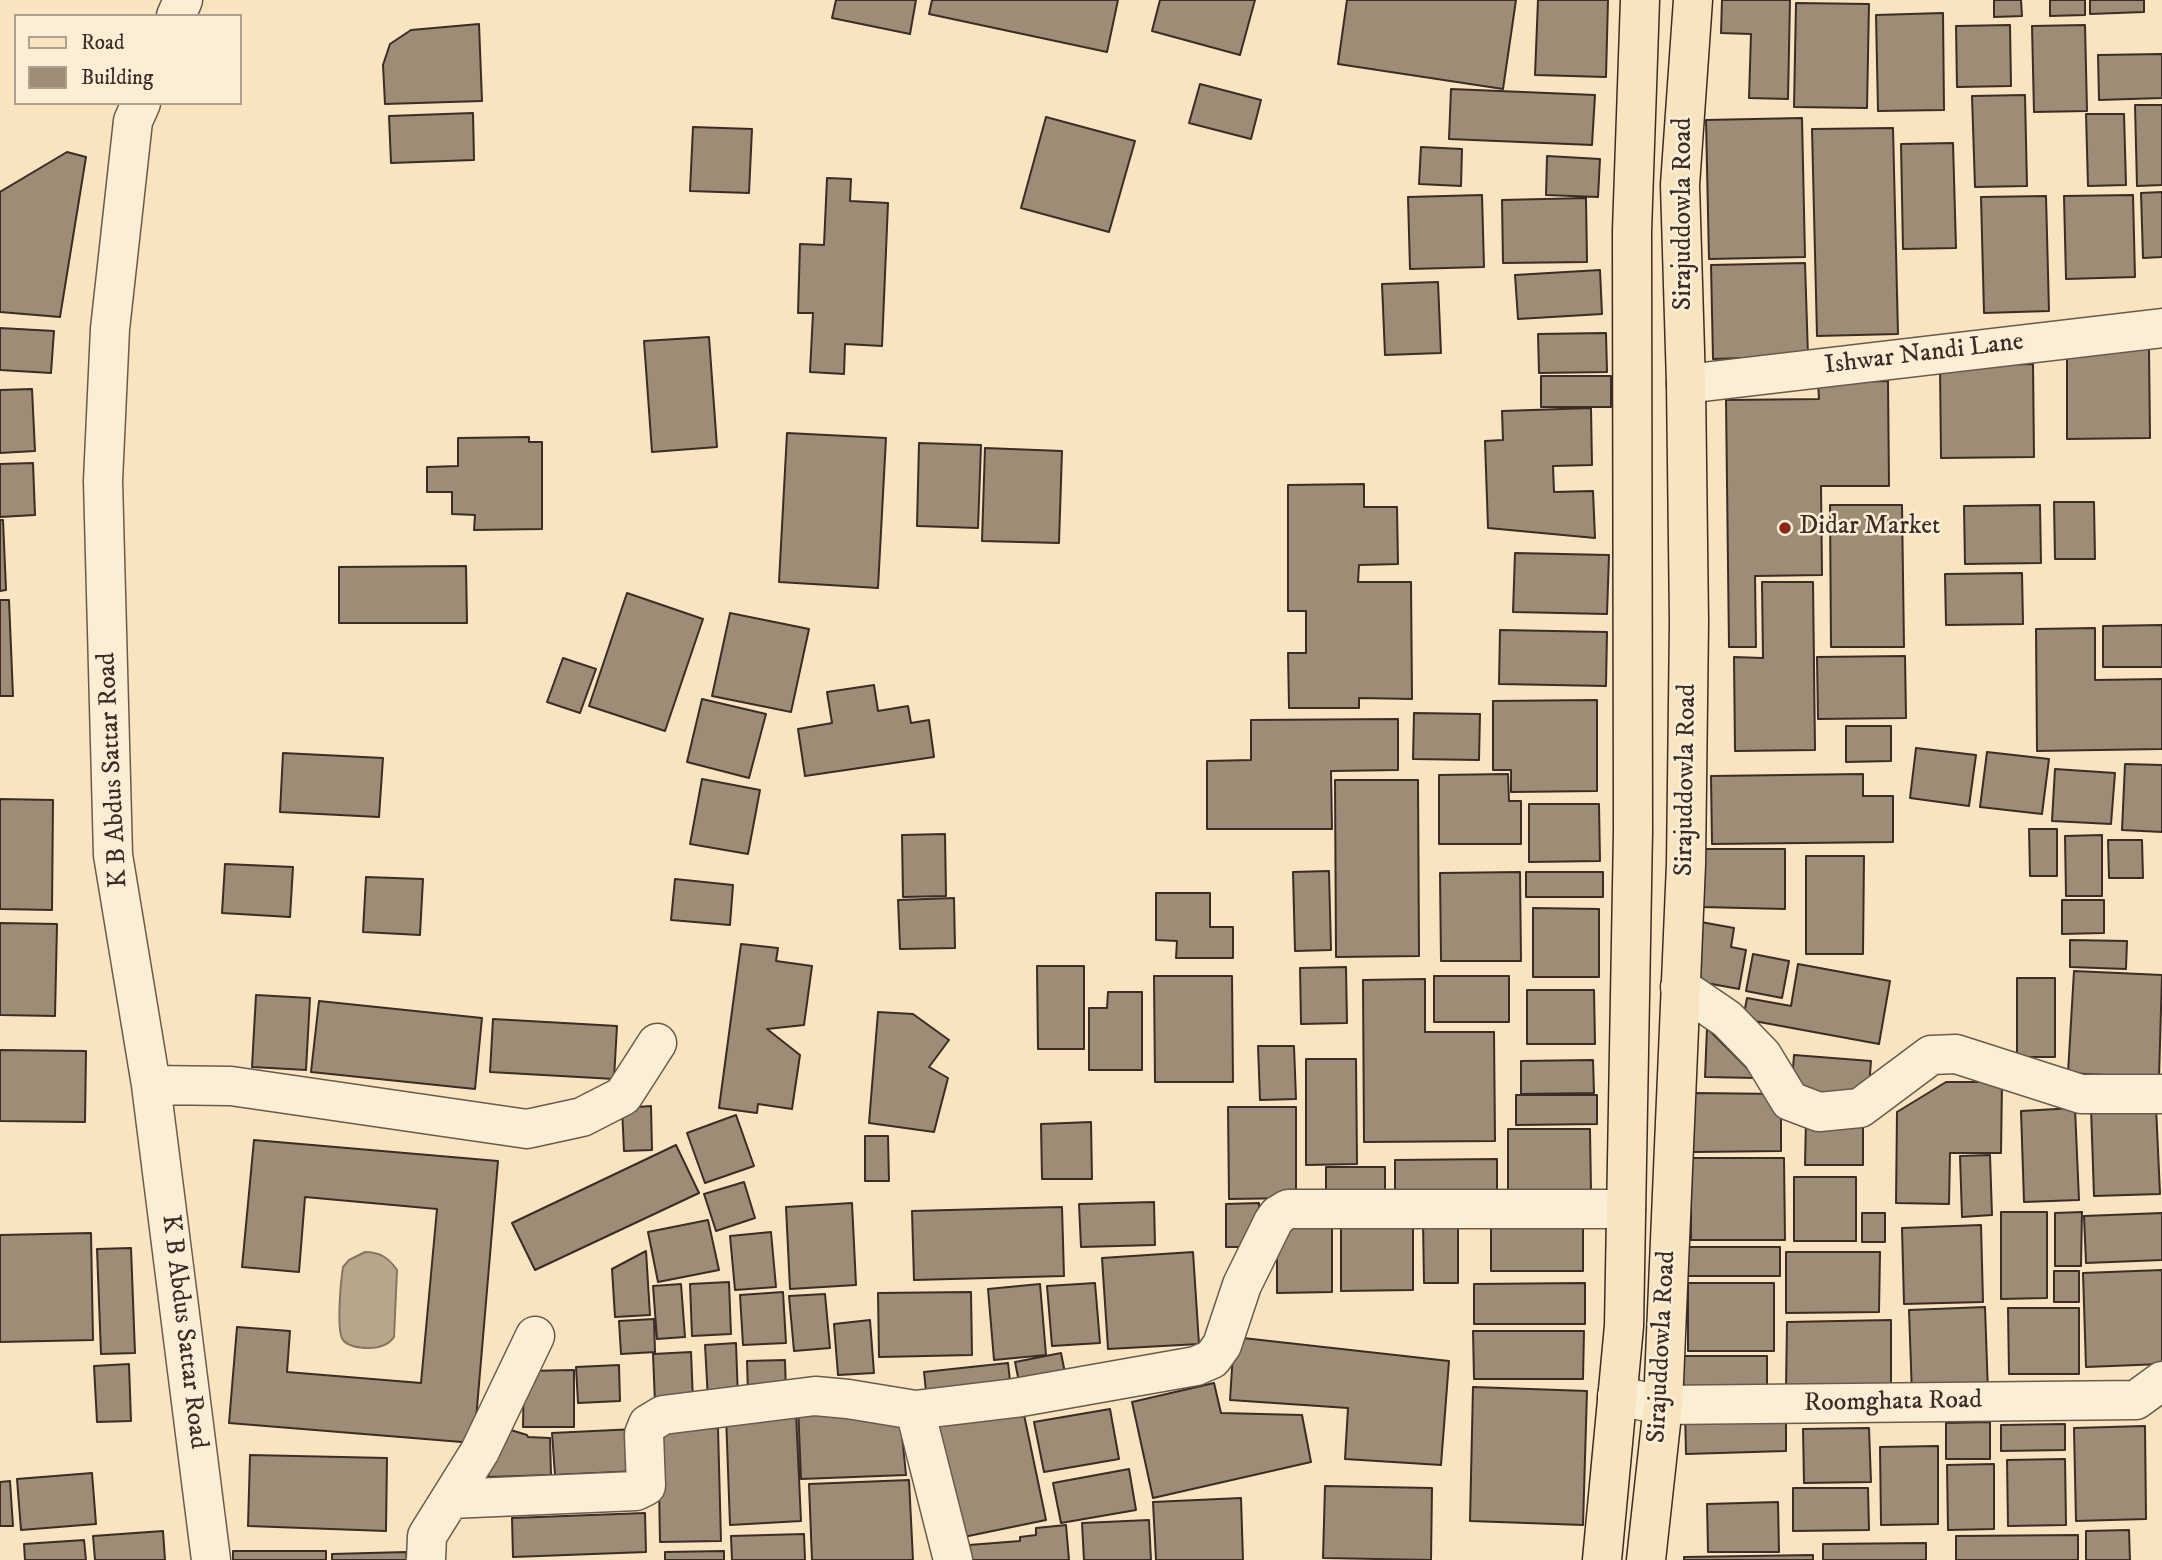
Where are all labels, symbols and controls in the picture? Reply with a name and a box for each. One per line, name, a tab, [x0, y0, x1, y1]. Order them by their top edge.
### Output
legend	[14, 14, 242, 105]
text: Road	[81, 30, 125, 56]
text: Building	[81, 65, 153, 91]
street label: Sirajuddowla Road	[1669, 118, 1701, 310]
street label: Ishwar Nandi Lane	[1823, 327, 2025, 383]
place label: Didar Market	[1799, 512, 1940, 544]
marker: Didar Market	[1777, 520, 1793, 536]
street label: K B Abdus Sattar Road	[92, 651, 136, 889]
street label: Sirajuddowla Road	[1670, 683, 1704, 877]
street label: K B Abdus Sattar Road	[153, 1213, 213, 1451]
street label: Sirajuddowla Road	[1642, 1250, 1684, 1444]
street label: Roomghata Road	[1804, 1386, 1982, 1420]

